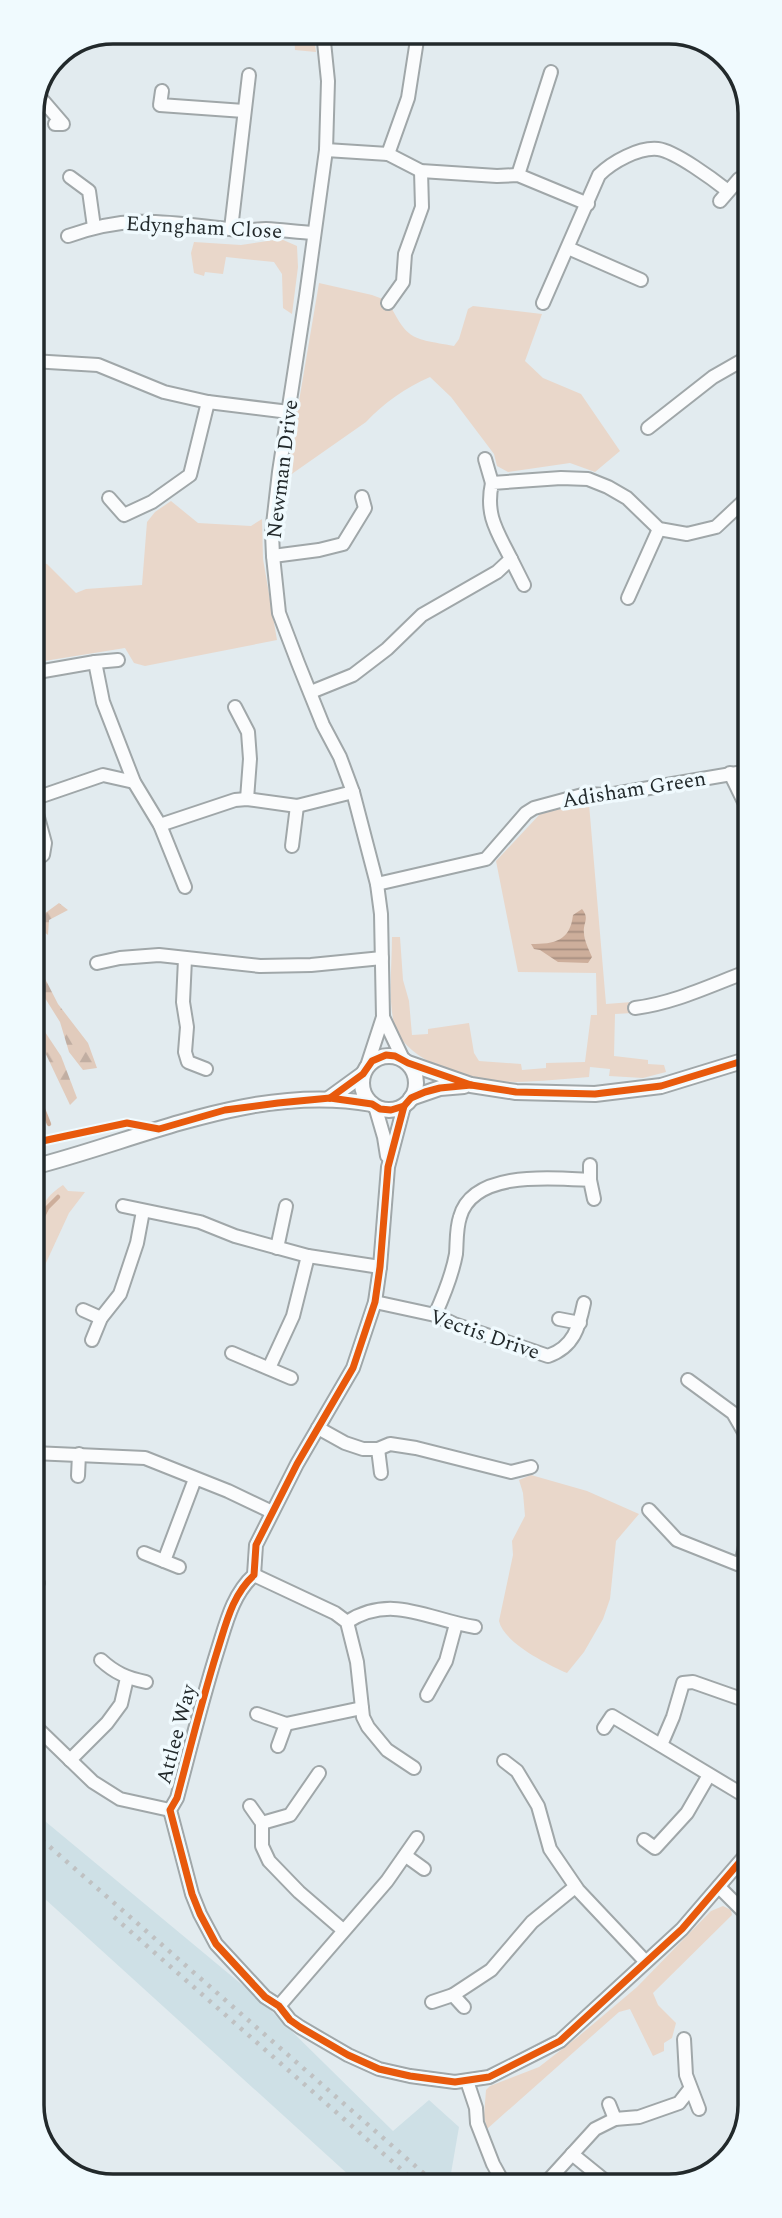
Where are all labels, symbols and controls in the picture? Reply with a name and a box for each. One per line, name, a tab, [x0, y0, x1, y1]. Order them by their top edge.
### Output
street label: Edyngham Close	[125, 208, 283, 248]
street label: Newman Drive	[259, 398, 307, 540]
street label: Adisham Green	[560, 763, 708, 817]
street label: Vectis Drive	[425, 1301, 544, 1369]
street label: Attlee Way	[148, 1680, 206, 1788]

